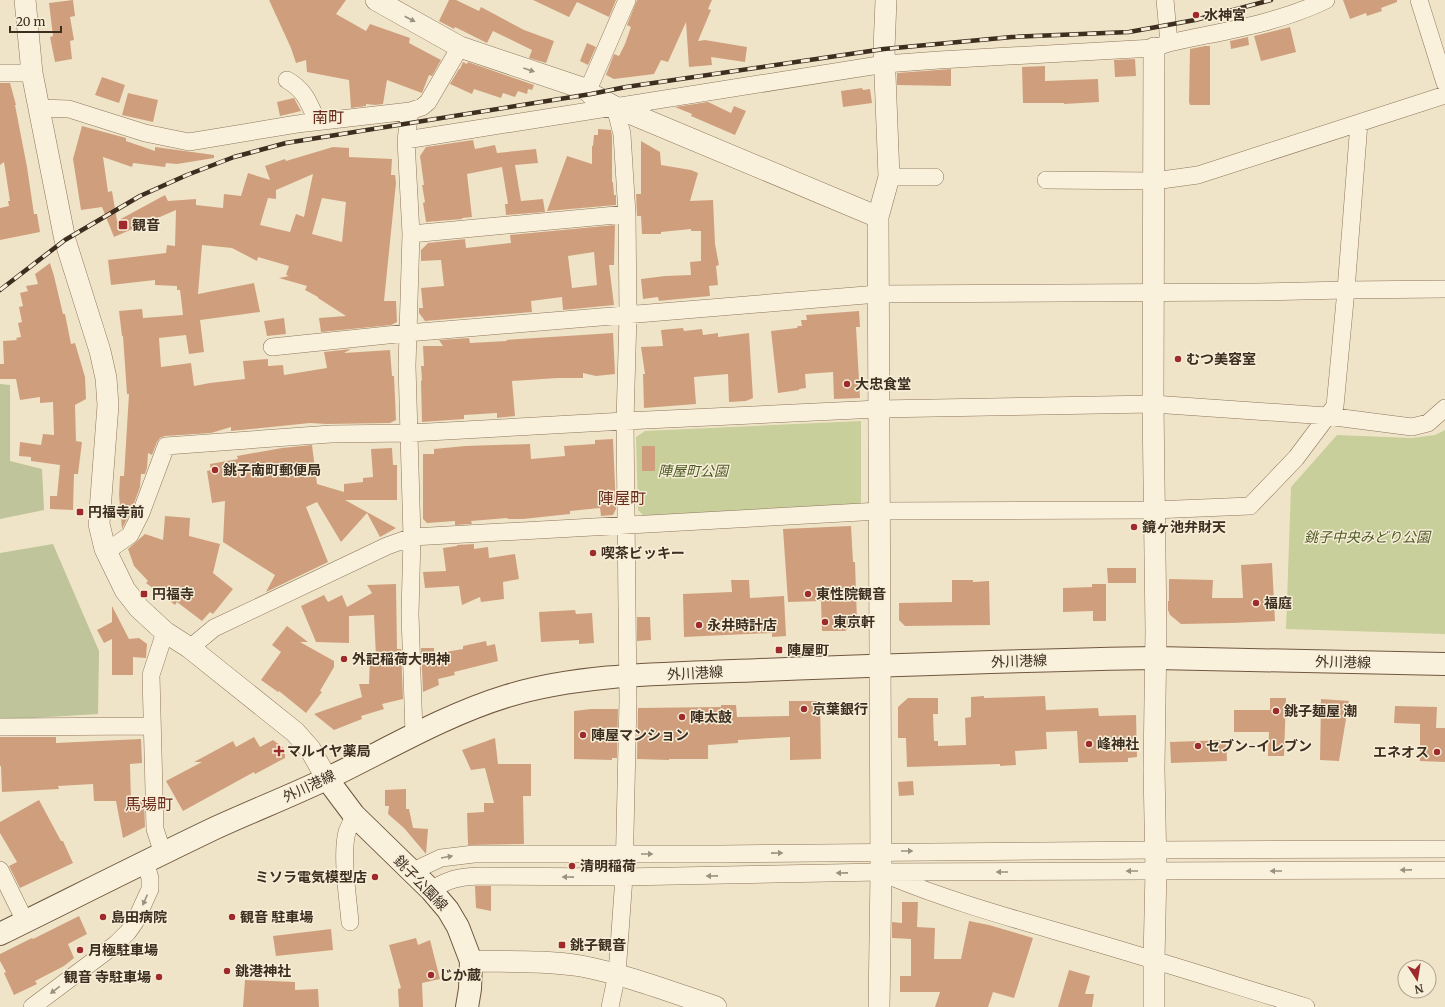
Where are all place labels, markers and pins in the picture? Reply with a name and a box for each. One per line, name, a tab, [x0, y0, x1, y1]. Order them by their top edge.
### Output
place label: 水神宮	[1204, 6, 1246, 24]
marker: 水神宮	[1191, 10, 1201, 20]
place label: 観音	[132, 216, 160, 234]
marker: 観音	[117, 219, 129, 231]
place label: むつ美容室	[1186, 350, 1256, 368]
marker: むつ美容室	[1173, 354, 1183, 364]
place label: 大忠食堂	[855, 375, 911, 393]
marker: 大忠食堂	[842, 379, 852, 389]
place label: 銚子南町郵便局	[223, 461, 321, 479]
marker: 銚子南町郵便局	[210, 465, 220, 475]
place label: 円福寺前	[88, 503, 144, 521]
marker: 円福寺前	[75, 507, 85, 517]
place label: 鏡ヶ池弁財天	[1142, 518, 1226, 536]
marker: 鏡ヶ池弁財天	[1129, 522, 1139, 532]
place label: 喫茶ビッキー	[601, 544, 685, 562]
marker: 喫茶ビッキー	[588, 548, 598, 558]
place label: 円福寺	[152, 585, 194, 603]
place label: 東性院観音	[816, 585, 886, 603]
marker: 円福寺	[139, 589, 149, 599]
marker: 東性院観音	[803, 589, 813, 599]
place label: 福庭	[1264, 594, 1292, 612]
marker: 福庭	[1251, 598, 1261, 608]
place label: 東京軒	[833, 613, 875, 631]
place label: 永井時計店	[707, 616, 777, 634]
marker: 東京軒	[820, 617, 830, 627]
marker: 永井時計店	[694, 620, 704, 630]
place label: 陣屋町	[787, 641, 829, 659]
marker: 陣屋町	[774, 645, 784, 655]
place label: 外記稲荷大明神	[352, 650, 450, 668]
marker: 外記稲荷大明神	[339, 654, 349, 664]
place label: 京葉銀行	[812, 700, 868, 718]
place label: 銚子麺屋 潮	[1284, 702, 1357, 720]
marker: 京葉銀行	[799, 704, 809, 714]
marker: 銚子麺屋 潮	[1271, 706, 1281, 716]
place label: 陣太鼓	[690, 708, 732, 726]
marker: 陣太鼓	[677, 712, 687, 722]
place label: 陣屋マンション	[591, 726, 689, 744]
marker: 陣屋マンション	[578, 730, 588, 740]
place label: 峰神社	[1097, 735, 1139, 753]
place label: セブン-イレブン	[1206, 737, 1312, 755]
marker: 峰神社	[1084, 739, 1094, 749]
marker: セブン-イレブン	[1193, 741, 1203, 751]
place label: マルイヤ薬局	[287, 742, 371, 760]
place label: エネオス	[1373, 743, 1429, 761]
marker: マルイヤ薬局	[274, 746, 284, 756]
marker: エネオス	[1432, 747, 1442, 757]
place label: 清明稲荷	[580, 857, 636, 875]
marker: 清明稲荷	[567, 861, 577, 871]
place label: ミソラ電気模型店	[255, 868, 367, 886]
marker: ミソラ電気模型店	[370, 872, 380, 882]
place label: 島田病院	[111, 908, 167, 926]
place label: 観音 駐車場	[240, 908, 313, 926]
marker: 島田病院	[98, 912, 108, 922]
marker: 観音 駐車場	[227, 912, 237, 922]
place label: 銚子観音	[570, 936, 626, 954]
marker: 銚子観音	[557, 940, 567, 950]
place label: 月極駐車場	[88, 941, 158, 959]
marker: 月極駐車場	[75, 945, 85, 955]
place label: 銚港神社	[235, 962, 291, 980]
marker: 銚港神社	[222, 966, 232, 976]
place label: じか蔵	[439, 966, 481, 984]
place label: 観音 寺駐車場	[64, 968, 151, 986]
marker: じか蔵	[426, 970, 436, 980]
marker: 観音 寺駐車場	[154, 972, 164, 982]

